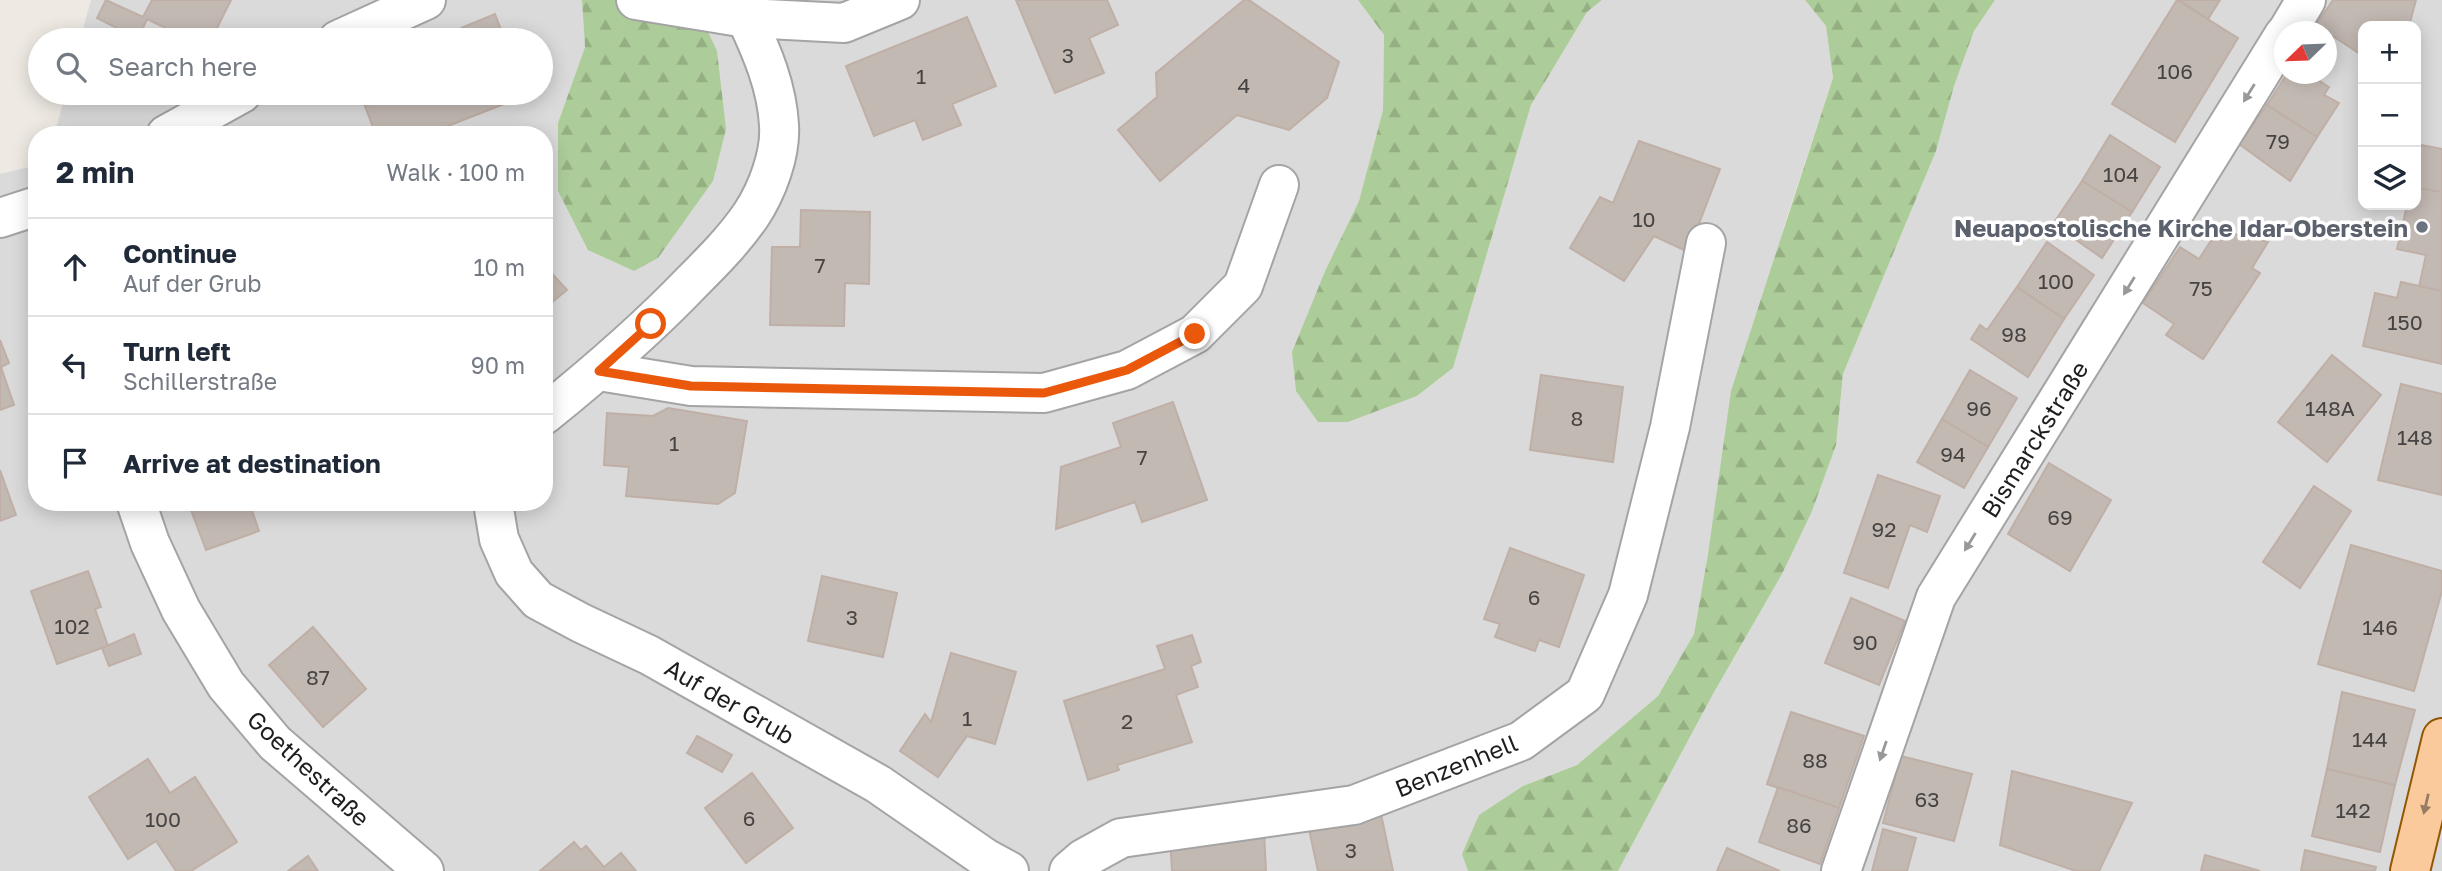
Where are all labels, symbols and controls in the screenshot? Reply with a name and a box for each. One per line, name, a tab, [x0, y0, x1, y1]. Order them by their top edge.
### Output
north arrow	[2274, 21, 2337, 84]
map controls	[2358, 21, 2421, 210]
button: +	[2358, 21, 2421, 84]
search box	[28, 28, 553, 105]
house number: 3	[1062, 42, 1074, 68]
icon: search	[52, 48, 90, 86]
text: Search here	[108, 51, 257, 82]
house number: 106	[2157, 58, 2193, 84]
house number: 1	[916, 63, 926, 89]
house number: 4	[1238, 72, 1250, 98]
one-way arrow	[2242, 83, 2255, 103]
button: −	[2358, 84, 2421, 147]
house number: 79	[2266, 128, 2290, 154]
button: layers	[2358, 147, 2421, 210]
text: 2 min	[56, 154, 134, 190]
text: Walk · 100 m	[386, 158, 525, 186]
house number: 104	[2103, 161, 2139, 187]
house number: 10	[1632, 206, 1656, 232]
place label: Neuapostolische Kirche Idar-Oberstein	[1954, 213, 2408, 242]
marker: Neuapostolische Kirche Idar-Oberstein	[2414, 219, 2430, 235]
text: Continue	[123, 238, 237, 269]
icon: ahead	[56, 248, 94, 286]
house number: 7	[814, 252, 826, 278]
text: 10 m	[473, 253, 525, 281]
house number: 100	[2038, 268, 2074, 294]
text: Auf der Grub	[123, 269, 261, 297]
house number: 75	[2189, 275, 2213, 301]
one-way arrow	[2122, 277, 2135, 296]
route start	[635, 308, 666, 339]
house number: 150	[2387, 309, 2423, 335]
route end	[1179, 318, 1210, 349]
house number: 98	[2001, 321, 2027, 347]
text: Turn left	[123, 336, 231, 367]
icon: left	[56, 346, 94, 384]
text: 90 m	[471, 351, 525, 379]
street label: Bismarckstraße	[1974, 356, 2094, 522]
text: Schillerstraße	[123, 367, 277, 395]
house number: 96	[1966, 395, 1992, 421]
house number: 148A	[2305, 395, 2355, 421]
house number: 8	[1571, 405, 1583, 431]
house number: 148	[2397, 424, 2433, 450]
house number: 1	[669, 430, 679, 456]
house number: 94	[1940, 441, 1966, 467]
icon: arrive	[56, 444, 94, 482]
house number: 7	[1136, 444, 1148, 470]
text: Arrive at destination	[123, 448, 381, 479]
house number: 69	[2047, 504, 2073, 530]
house number: 92	[1872, 516, 1896, 542]
one-way arrow	[1964, 533, 1977, 552]
house number: 6	[1528, 584, 1540, 610]
house number: 3	[846, 604, 858, 630]
house number: 102	[54, 613, 90, 639]
house number: 146	[2362, 614, 2398, 640]
house number: 90	[1852, 629, 1878, 655]
street label: Auf der Grub	[660, 652, 800, 750]
house number: 87	[306, 664, 330, 690]
street label: Goethestraße	[242, 704, 376, 832]
house number: 1	[962, 705, 972, 731]
house number: 2	[1121, 708, 1133, 734]
house number: 144	[2352, 726, 2388, 752]
street label: Benzenhell	[1390, 727, 1522, 803]
one-way arrow	[1877, 741, 1888, 762]
house number: 88	[1802, 747, 1828, 773]
house number: 63	[1915, 786, 1940, 812]
one-way arrow	[2420, 793, 2431, 815]
house number: 142	[2335, 797, 2371, 823]
house number: 6	[743, 805, 755, 831]
house number: 100	[145, 806, 181, 832]
house number: 86	[1786, 812, 1812, 838]
house number: 3	[1345, 837, 1357, 863]

